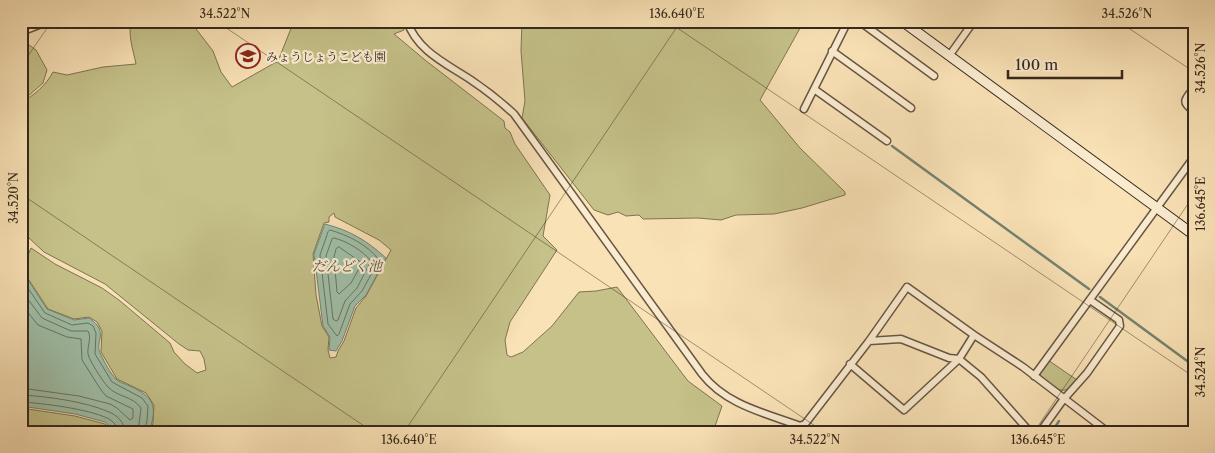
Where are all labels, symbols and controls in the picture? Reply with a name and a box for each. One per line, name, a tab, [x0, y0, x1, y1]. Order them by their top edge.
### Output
text: 34.522°N	[200, 6, 251, 21]
text: 136.640°E	[649, 6, 705, 21]
text: 34.526°N	[1102, 6, 1152, 21]
school or university icon: みょうじょうこども園	[235, 43, 261, 69]
text: 34.526°N	[1193, 43, 1208, 93]
scale bar	[1008, 48, 1121, 80]
place label: みょうじょうこども園	[266, 49, 386, 64]
text: 100 m	[1015, 55, 1058, 74]
text: 34.520°N	[6, 172, 21, 224]
text: 136.645°E	[1193, 177, 1208, 231]
water label: だんどく池	[312, 257, 384, 275]
text: 34.524°N	[1193, 346, 1208, 397]
text: 136.640°E	[381, 432, 437, 447]
text: 34.522°N	[790, 432, 841, 447]
text: 136.645°E	[1011, 432, 1065, 447]

